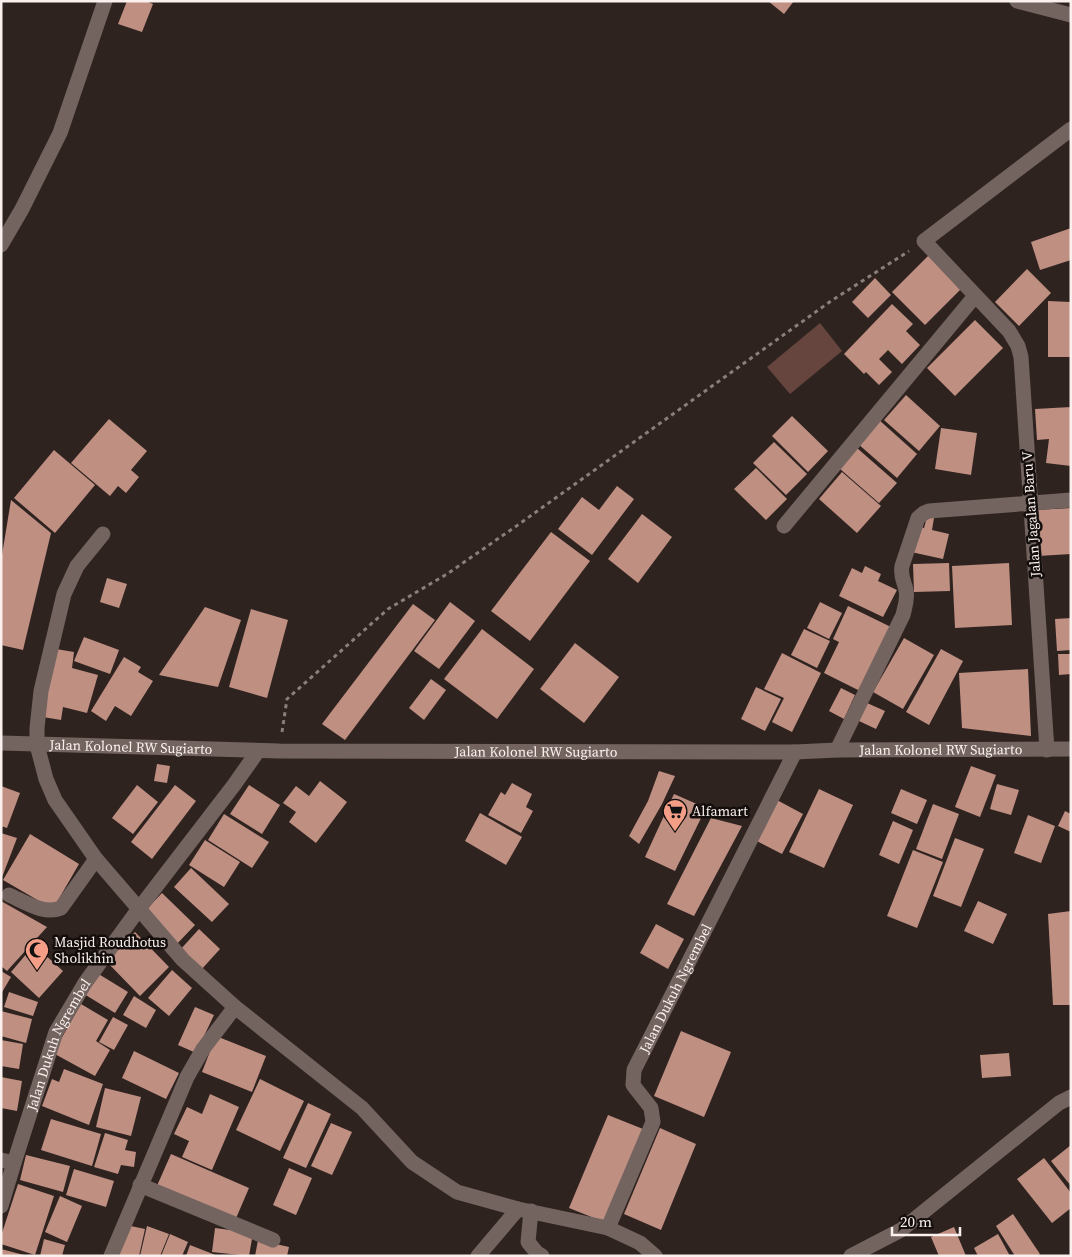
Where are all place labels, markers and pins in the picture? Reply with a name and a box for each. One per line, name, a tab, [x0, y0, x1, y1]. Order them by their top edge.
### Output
supermarket icon: Alfamart	[662, 798, 688, 832]
place label: Alfamart	[692, 801, 748, 821]
place label: Masjid Roudhotus Sholikhin	[54, 932, 166, 968]
mosque icon: Masjid Roudhotus Sholikhin	[24, 937, 50, 971]

